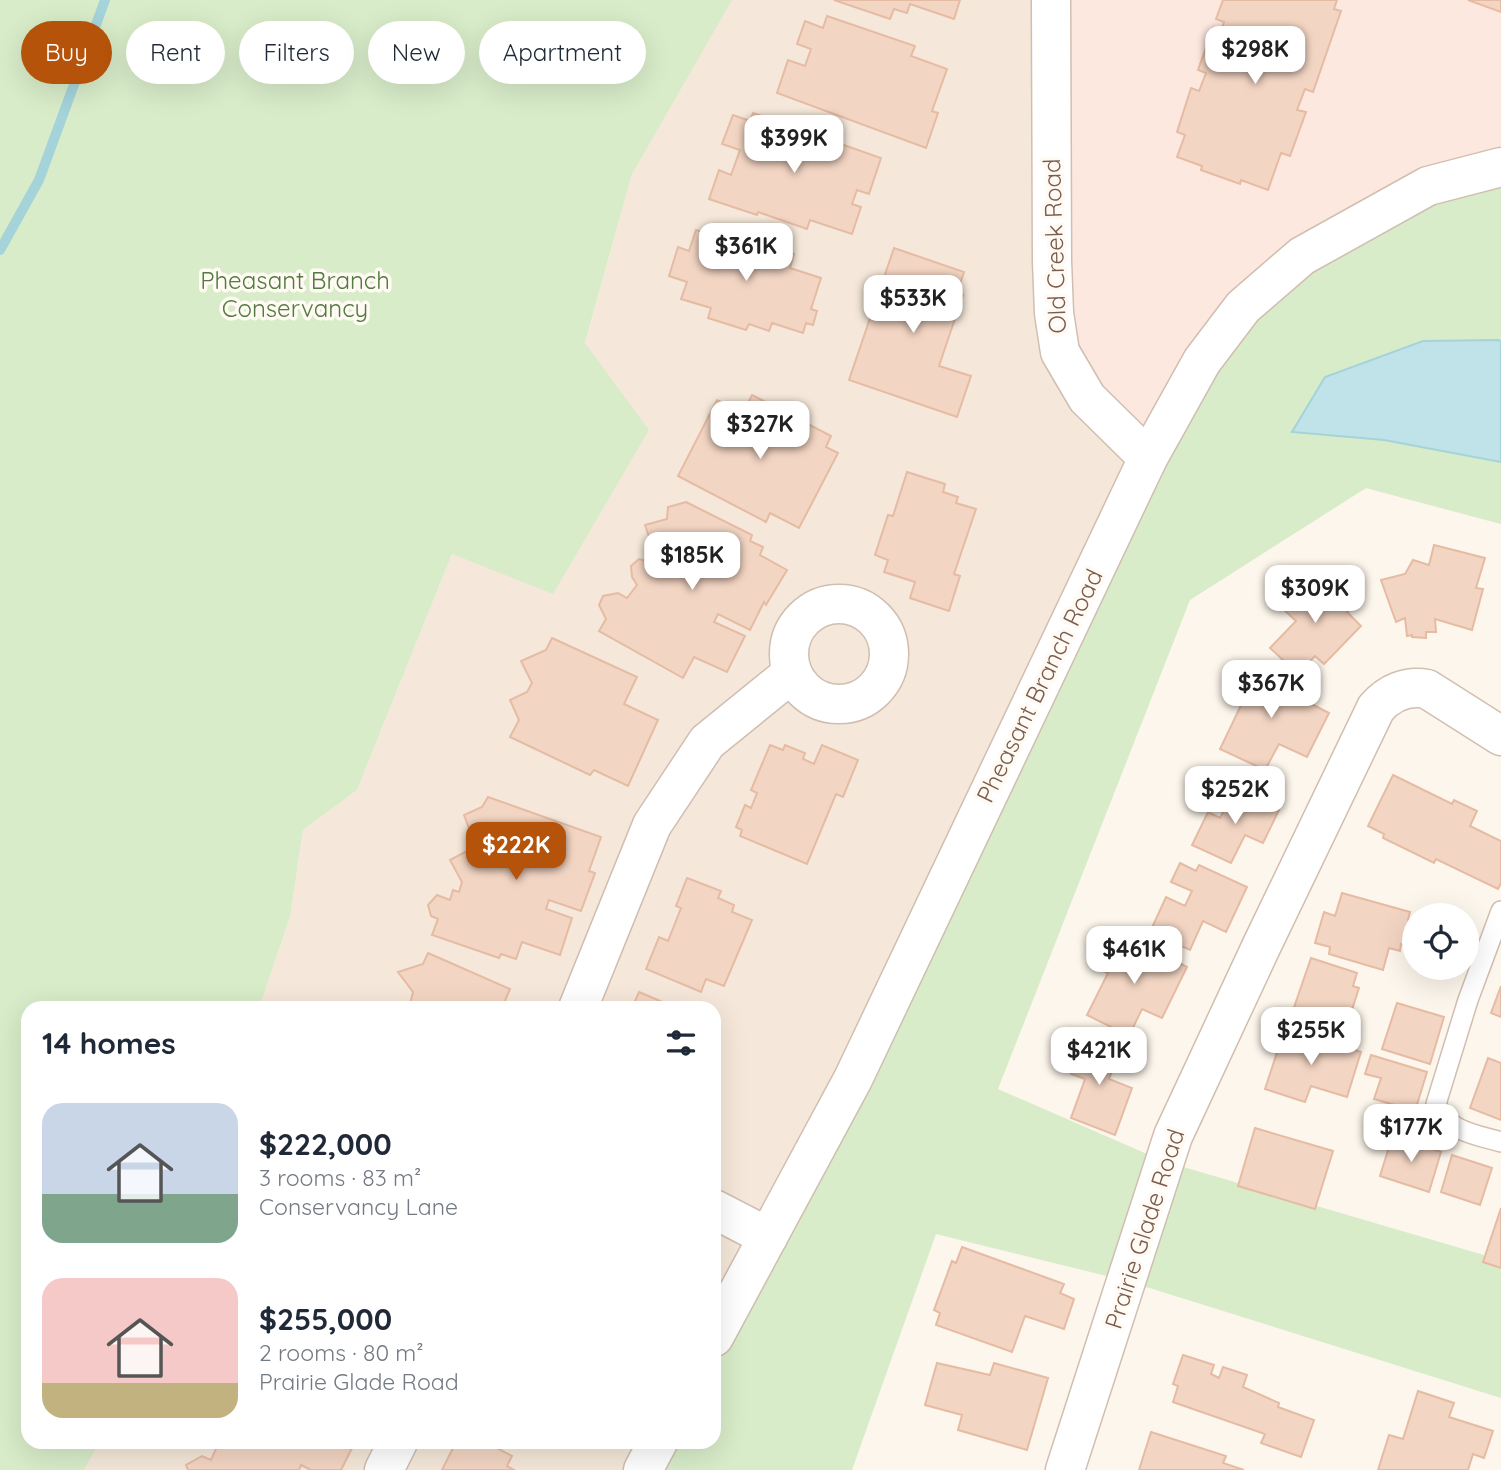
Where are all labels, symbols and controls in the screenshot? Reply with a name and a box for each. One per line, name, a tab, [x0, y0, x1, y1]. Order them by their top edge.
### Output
chip: Buy	[21, 21, 112, 84]
chip: Rent	[126, 21, 225, 84]
chip: Filters	[239, 21, 354, 84]
chip: New	[368, 21, 465, 84]
chip: Apartment	[479, 21, 646, 84]
pin: $298K	[1206, 27, 1304, 86]
text: $298K	[1221, 34, 1289, 63]
pin: $399K	[745, 116, 843, 175]
text: $399K	[760, 123, 828, 152]
street label: Old Creek Road	[1036, 158, 1072, 334]
pin: $361K	[697, 224, 795, 283]
text: $361K	[715, 231, 777, 260]
park label: Pheasant Branch Conservancy	[200, 265, 390, 323]
pin: $533K	[864, 276, 962, 335]
text: $533K	[880, 283, 946, 312]
pin: $327K	[711, 402, 809, 461]
text: $327K	[727, 409, 793, 438]
pin: $185K	[643, 532, 741, 592]
text: $185K	[660, 540, 724, 569]
street label: Pheasant Branch Road	[970, 564, 1109, 807]
pin: $309K	[1266, 566, 1364, 625]
text: $309K	[1281, 573, 1349, 602]
pin: $367K	[1222, 660, 1320, 720]
text: $367K	[1238, 668, 1304, 697]
pin: $252K	[1186, 766, 1284, 826]
text: $252K	[1201, 774, 1269, 803]
pin: $222K	[467, 822, 565, 882]
text: $222K	[482, 830, 550, 859]
map controls	[1402, 903, 1479, 980]
button: locate	[1402, 903, 1479, 980]
pin: $461K	[1085, 926, 1183, 986]
text: $461K	[1102, 934, 1166, 963]
pin: $255K	[1262, 1007, 1360, 1067]
text: $255K	[1277, 1015, 1345, 1044]
text: 14 homes	[42, 1024, 176, 1062]
icon: filters	[662, 1024, 700, 1062]
pin: $421K	[1050, 1028, 1148, 1087]
text: $421K	[1067, 1035, 1131, 1064]
pin: $177K	[1362, 1104, 1460, 1164]
text: $177K	[1380, 1112, 1443, 1141]
text: $222,000	[259, 1125, 392, 1163]
street label: Prairie Glade Road	[1098, 1125, 1191, 1332]
icon: home	[98, 1131, 182, 1215]
text: 3 rooms · 83 m²	[259, 1163, 421, 1192]
text: Conservancy Lane	[259, 1192, 458, 1221]
text: $255,000	[259, 1300, 392, 1338]
icon: home	[98, 1306, 182, 1390]
text: 2 rooms · 80 m²	[259, 1338, 424, 1367]
text: Prairie Glade Road	[259, 1367, 459, 1396]

